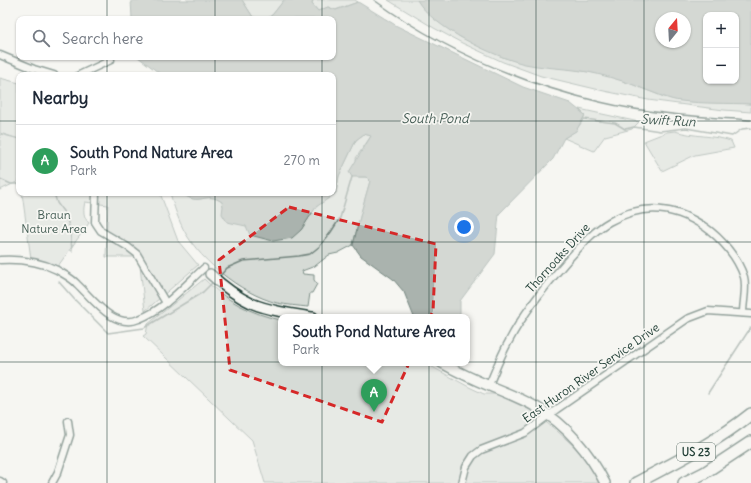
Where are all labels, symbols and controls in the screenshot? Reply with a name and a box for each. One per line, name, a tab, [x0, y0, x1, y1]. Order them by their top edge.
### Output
north arrow	[655, 12, 691, 48]
map controls	[703, 12, 739, 84]
button: +	[703, 12, 739, 48]
search box	[16, 16, 336, 60]
icon: search	[30, 27, 52, 49]
text: Search here	[62, 29, 143, 48]
button: −	[703, 48, 739, 84]
text: Nearby	[32, 87, 88, 109]
water label: South Pond	[401, 110, 471, 127]
water label: Swift Run	[640, 111, 696, 130]
text: South Pond Nature Area	[70, 143, 233, 162]
text: A	[41, 152, 49, 169]
text: 270 m	[283, 152, 320, 169]
text: Park	[70, 162, 97, 179]
park label: Braun Nature Area	[21, 207, 87, 236]
your location	[454, 217, 474, 237]
street label: Thornoaks Drive	[523, 220, 593, 295]
popup	[278, 314, 470, 366]
street label: East Huron River Service Drive	[519, 320, 662, 426]
text: South Pond Nature Area	[293, 322, 455, 341]
text: Park	[293, 341, 319, 358]
pin: A	[361, 379, 387, 412]
road number: US 23	[677, 443, 715, 461]

